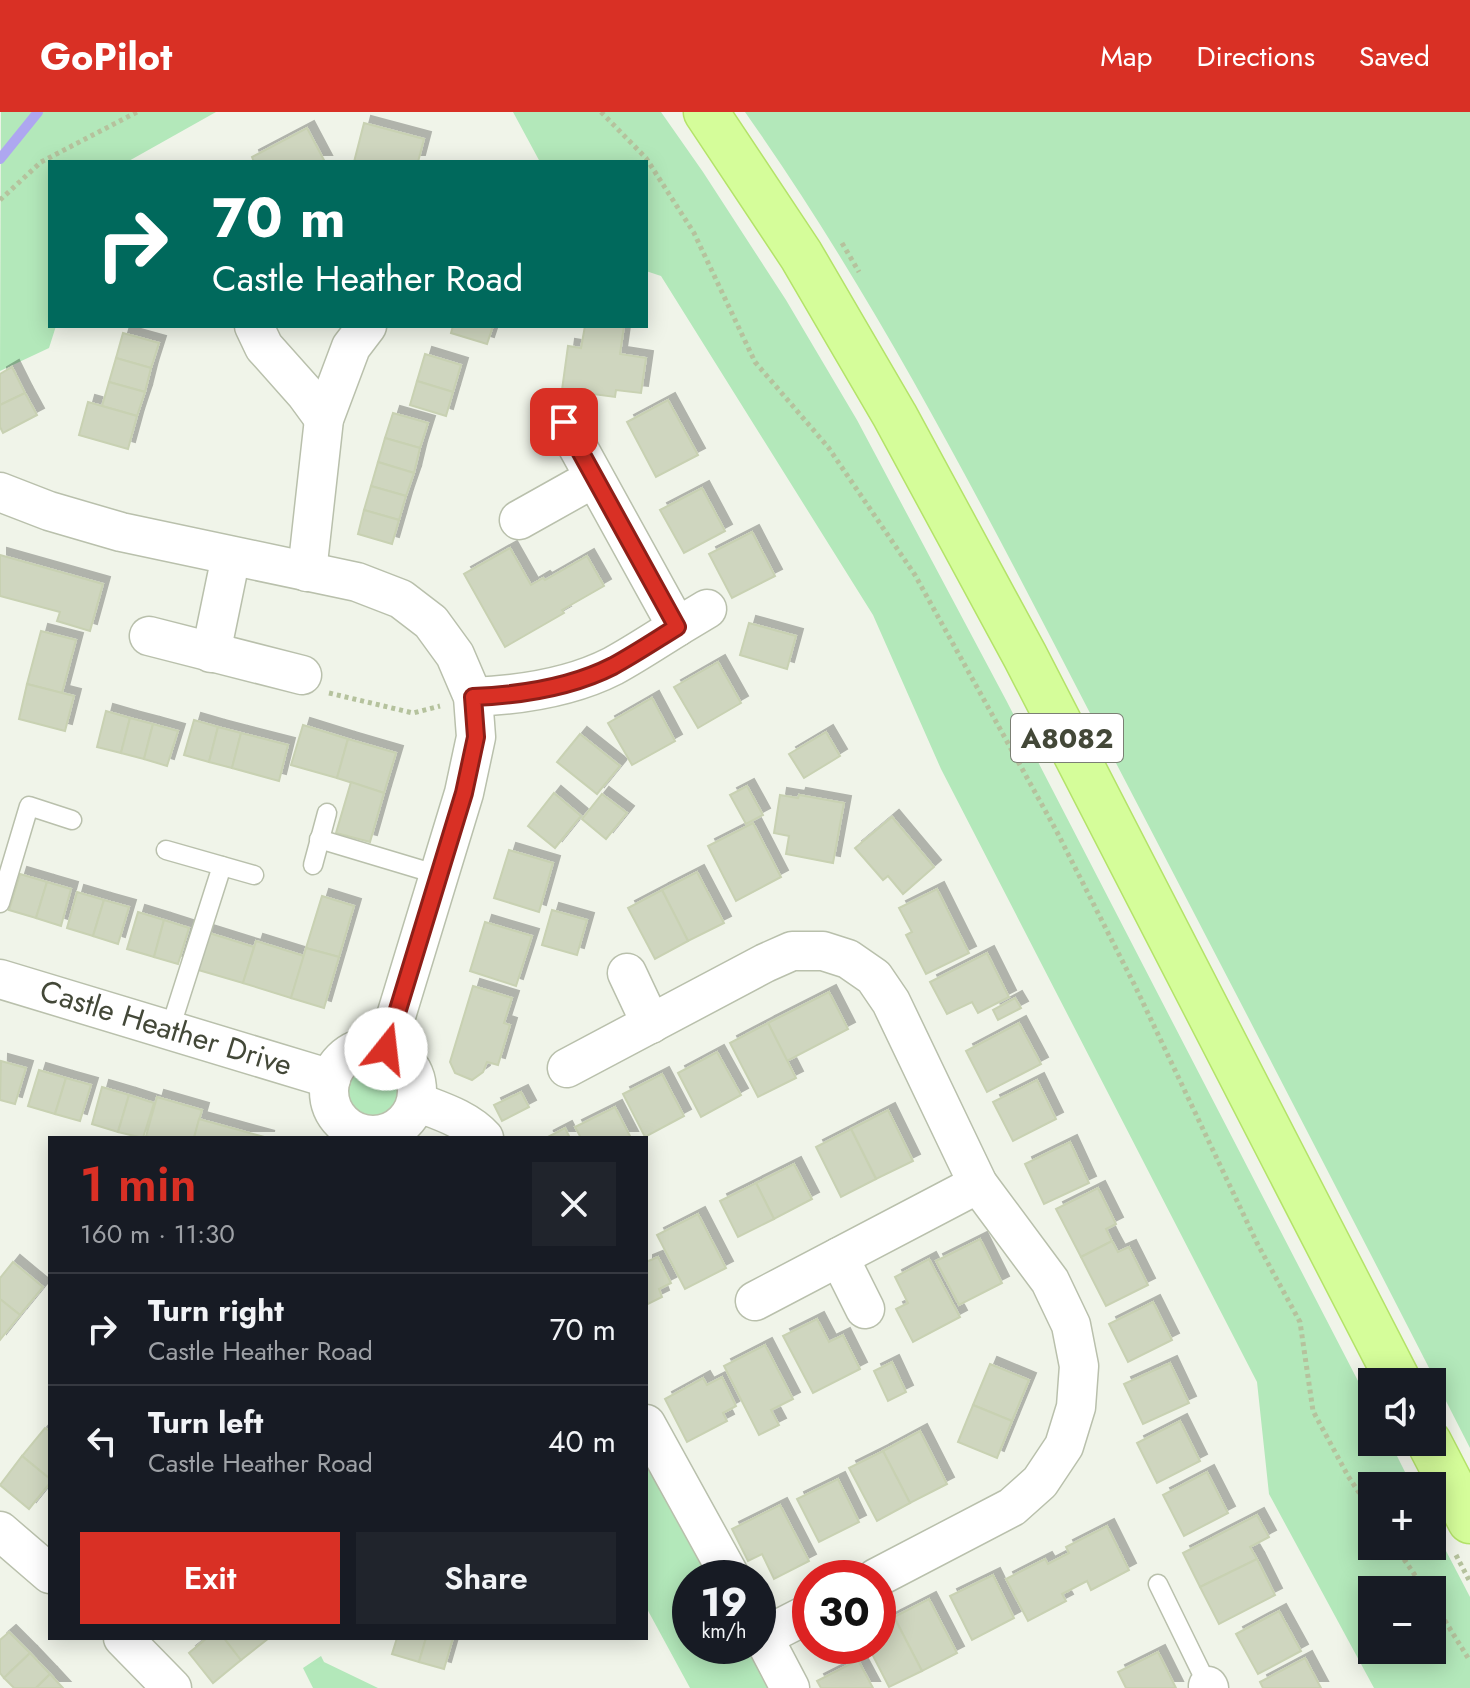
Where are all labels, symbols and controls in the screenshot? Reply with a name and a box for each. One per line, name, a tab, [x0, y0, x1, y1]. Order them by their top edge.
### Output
text: GoPilot	[40, 29, 172, 84]
text: Map	[1100, 36, 1152, 77]
text: Directions	[1196, 36, 1315, 77]
text: Saved	[1359, 36, 1430, 77]
text: 70 m	[212, 177, 346, 258]
icon: right	[80, 192, 184, 296]
text: Castle Heather Road	[212, 252, 523, 304]
pin	[530, 388, 598, 456]
icon: arrive	[542, 400, 586, 444]
road number: A8082	[1011, 714, 1123, 762]
street label: Castle Heather Drive	[35, 969, 297, 1086]
position arrow	[344, 1007, 428, 1091]
text: 1 min	[80, 1150, 197, 1219]
button: close	[532, 1162, 616, 1246]
text: 160 m · 11:30	[80, 1215, 235, 1253]
text: Turn right	[148, 1289, 284, 1332]
icon: right	[80, 1307, 124, 1351]
text: 70 m	[550, 1308, 616, 1351]
text: Castle Heather Road	[148, 1332, 373, 1370]
map controls	[1358, 1368, 1446, 1664]
button: sound	[1358, 1368, 1446, 1456]
text: Turn left	[148, 1401, 263, 1444]
icon: left	[80, 1419, 124, 1463]
text: 40 m	[548, 1420, 616, 1463]
text: Castle Heather Road	[148, 1444, 373, 1482]
button: +	[1358, 1472, 1446, 1560]
button: Exit	[80, 1532, 340, 1624]
button: Share	[356, 1532, 616, 1624]
speed limit sign: 30	[792, 1560, 896, 1664]
text: 19	[700, 1573, 748, 1631]
button: −	[1358, 1576, 1446, 1664]
text: km/h	[701, 1617, 747, 1646]

